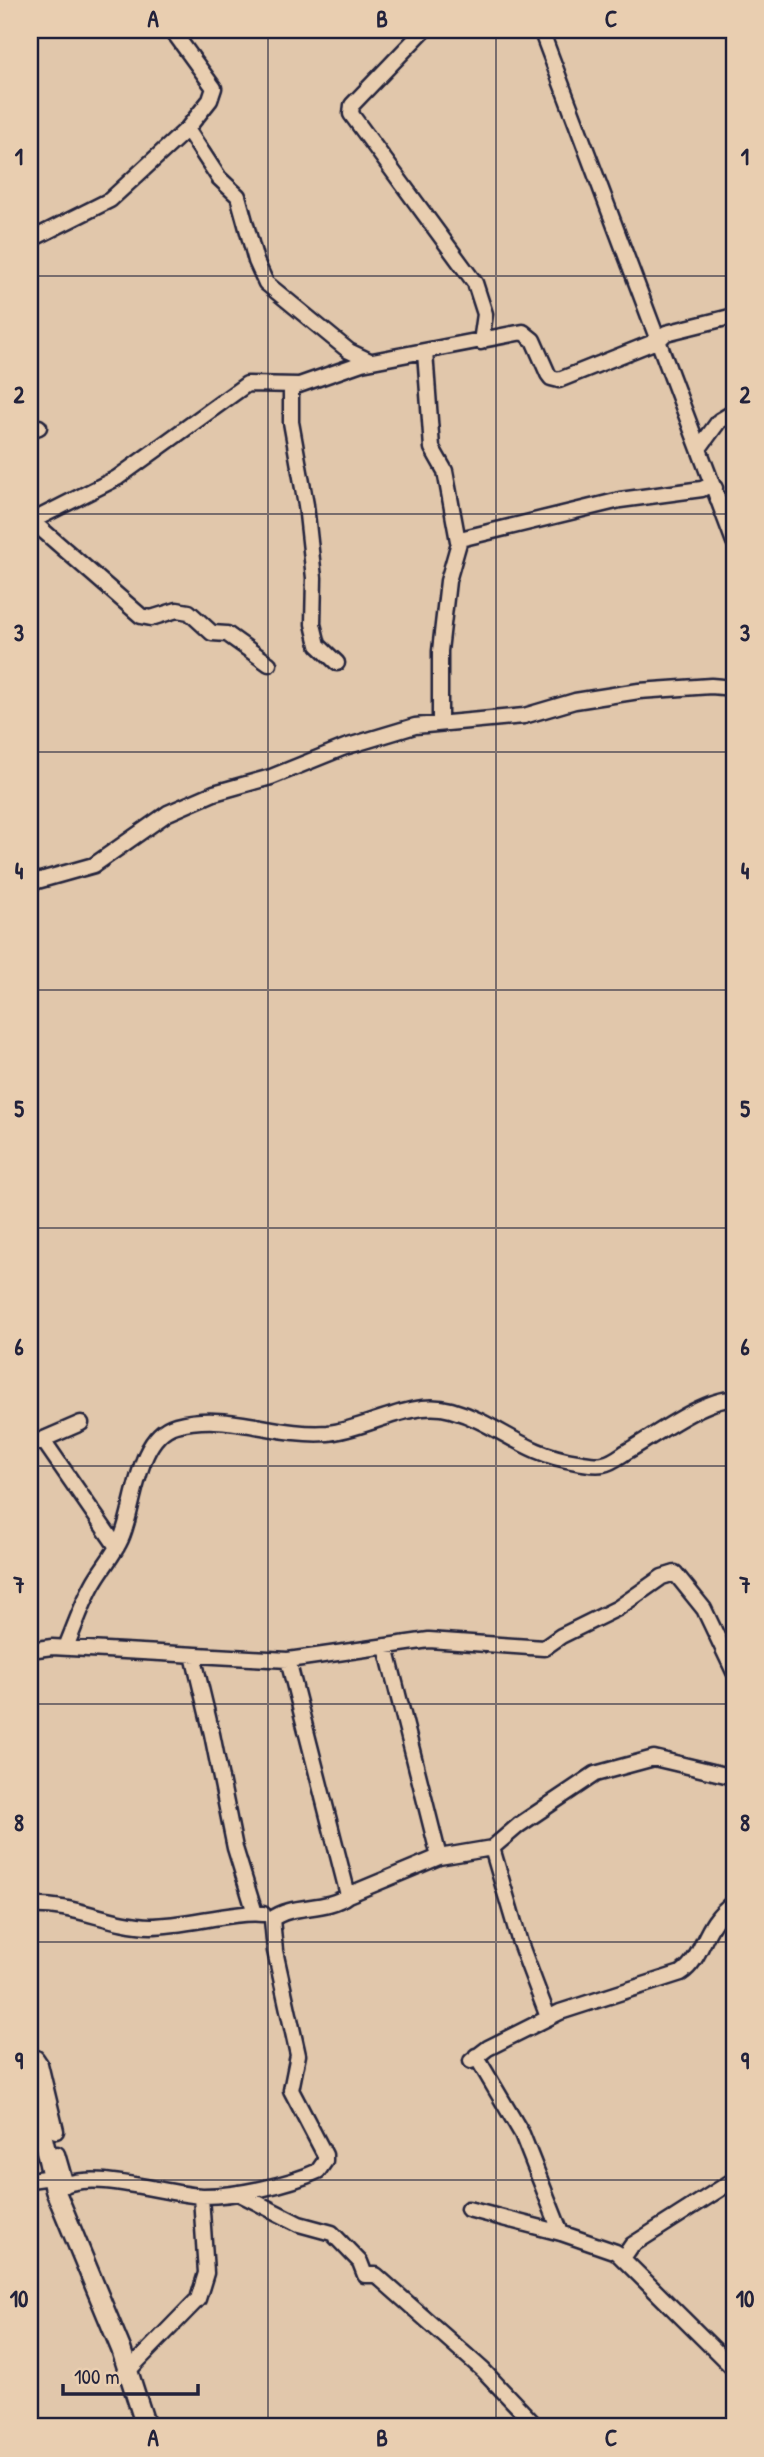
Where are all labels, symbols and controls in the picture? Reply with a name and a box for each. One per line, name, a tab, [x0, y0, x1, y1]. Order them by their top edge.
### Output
text: A	[147, 3, 159, 34]
text: B	[376, 3, 388, 34]
text: C	[605, 3, 617, 34]
text: 1	[15, 141, 23, 172]
text: 1	[741, 141, 749, 172]
text: 2	[14, 379, 25, 410]
text: 2	[740, 379, 751, 410]
text: 3	[14, 617, 24, 648]
text: 3	[740, 617, 750, 648]
text: 4	[15, 855, 24, 886]
text: 4	[741, 855, 750, 886]
text: 5	[14, 1093, 24, 1124]
text: 5	[740, 1093, 750, 1124]
text: 6	[14, 1331, 24, 1362]
text: 6	[740, 1331, 750, 1362]
text: 7	[12, 1569, 25, 1600]
text: 7	[738, 1569, 751, 1600]
text: 8	[14, 1807, 24, 1838]
text: 8	[740, 1807, 750, 1838]
text: 9	[15, 2045, 24, 2076]
text: 9	[741, 2045, 750, 2076]
text: 10	[10, 2283, 28, 2314]
text: 10	[736, 2283, 754, 2314]
scale bar	[63, 2352, 198, 2396]
text: 100 m	[74, 2362, 120, 2391]
text: A	[147, 2422, 159, 2453]
text: B	[376, 2422, 388, 2453]
text: C	[605, 2422, 617, 2453]

